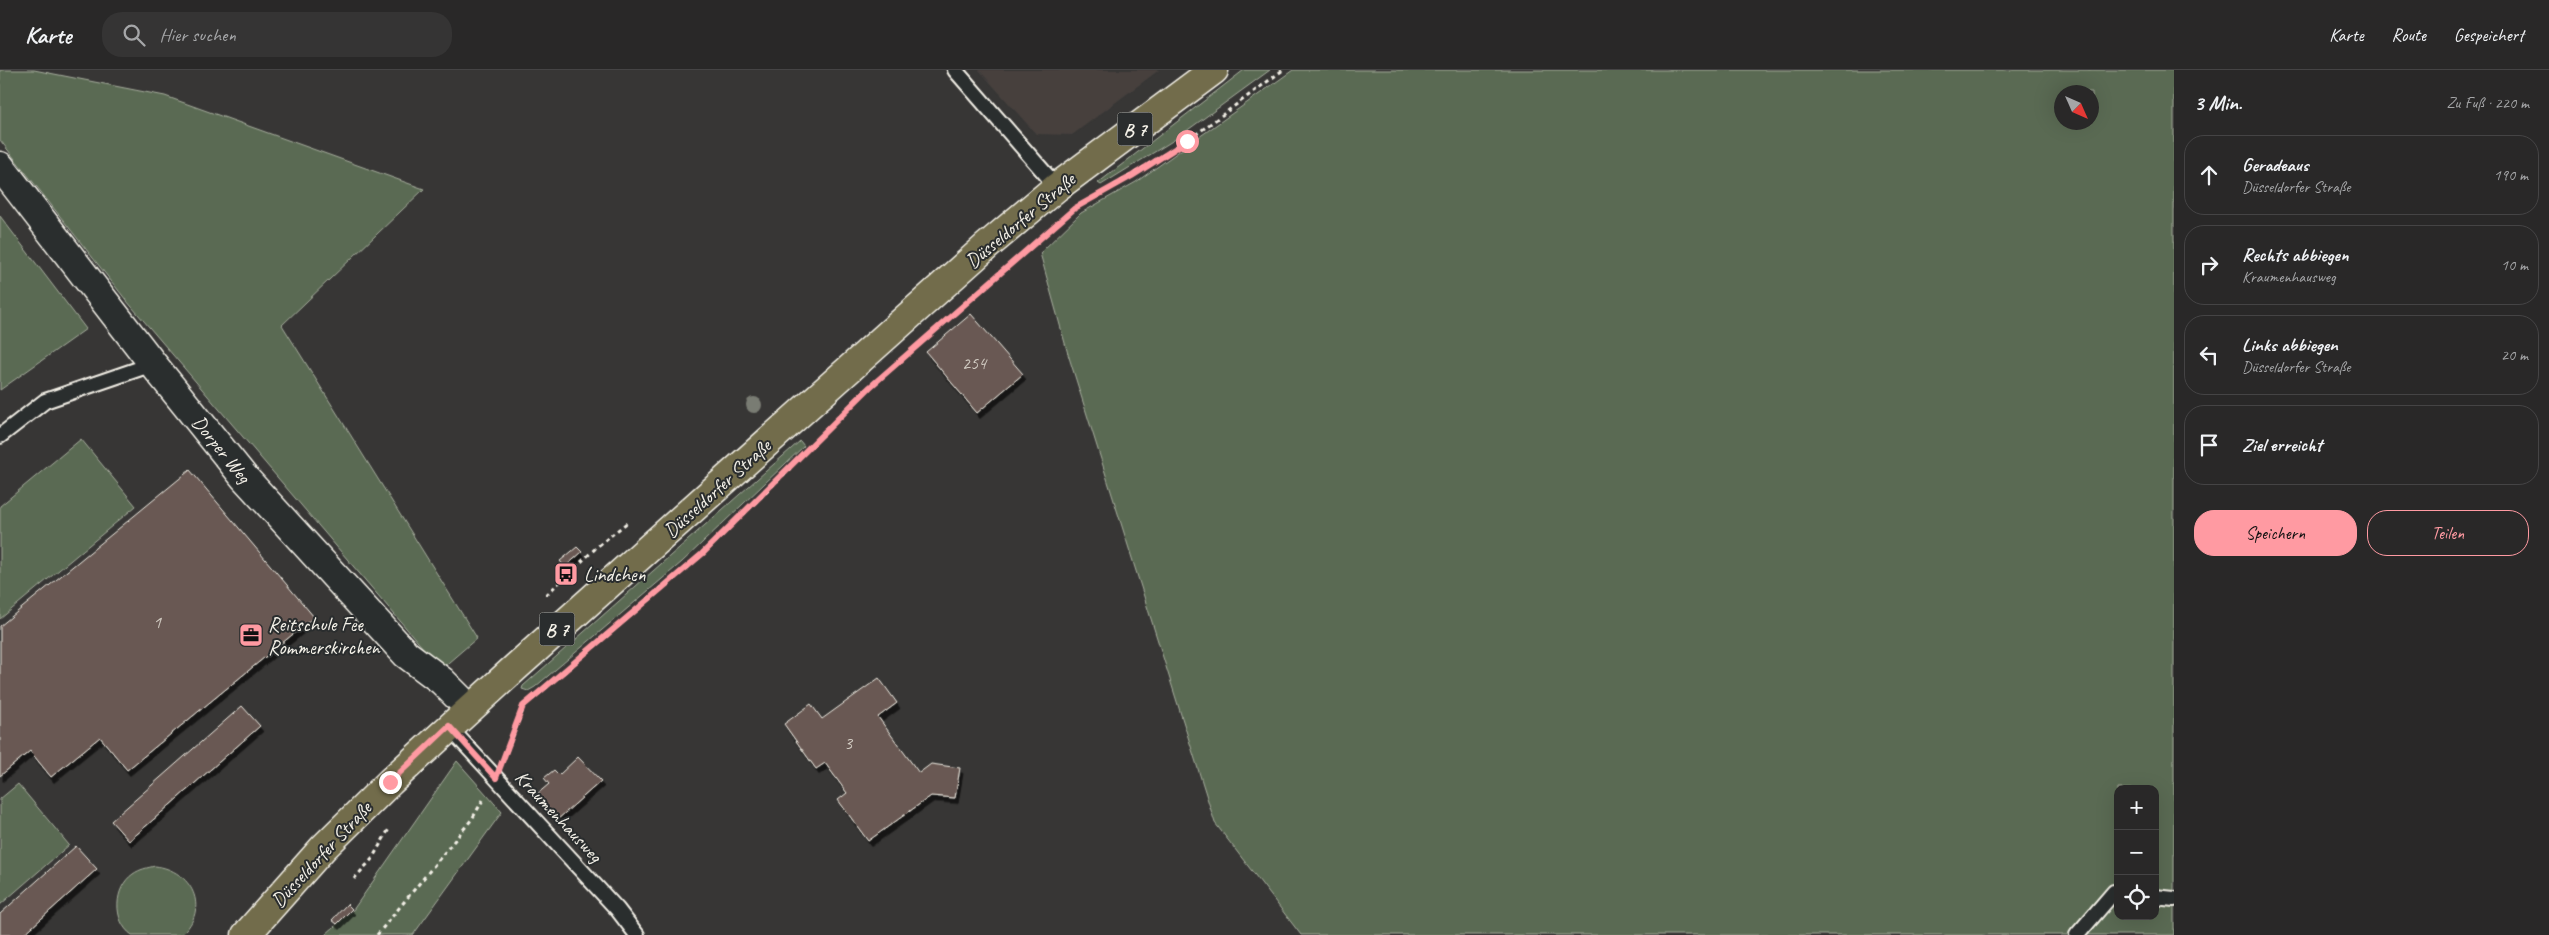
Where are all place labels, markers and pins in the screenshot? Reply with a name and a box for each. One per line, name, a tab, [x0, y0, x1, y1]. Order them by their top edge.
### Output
bus stop icon: Lindchen	[553, 561, 579, 587]
place label: Lindchen	[584, 562, 647, 587]
place label: Reitschule Fee Rommerskirchen	[268, 612, 380, 660]
office icon: Reitschule Fee Rommerskirchen	[238, 622, 264, 648]

